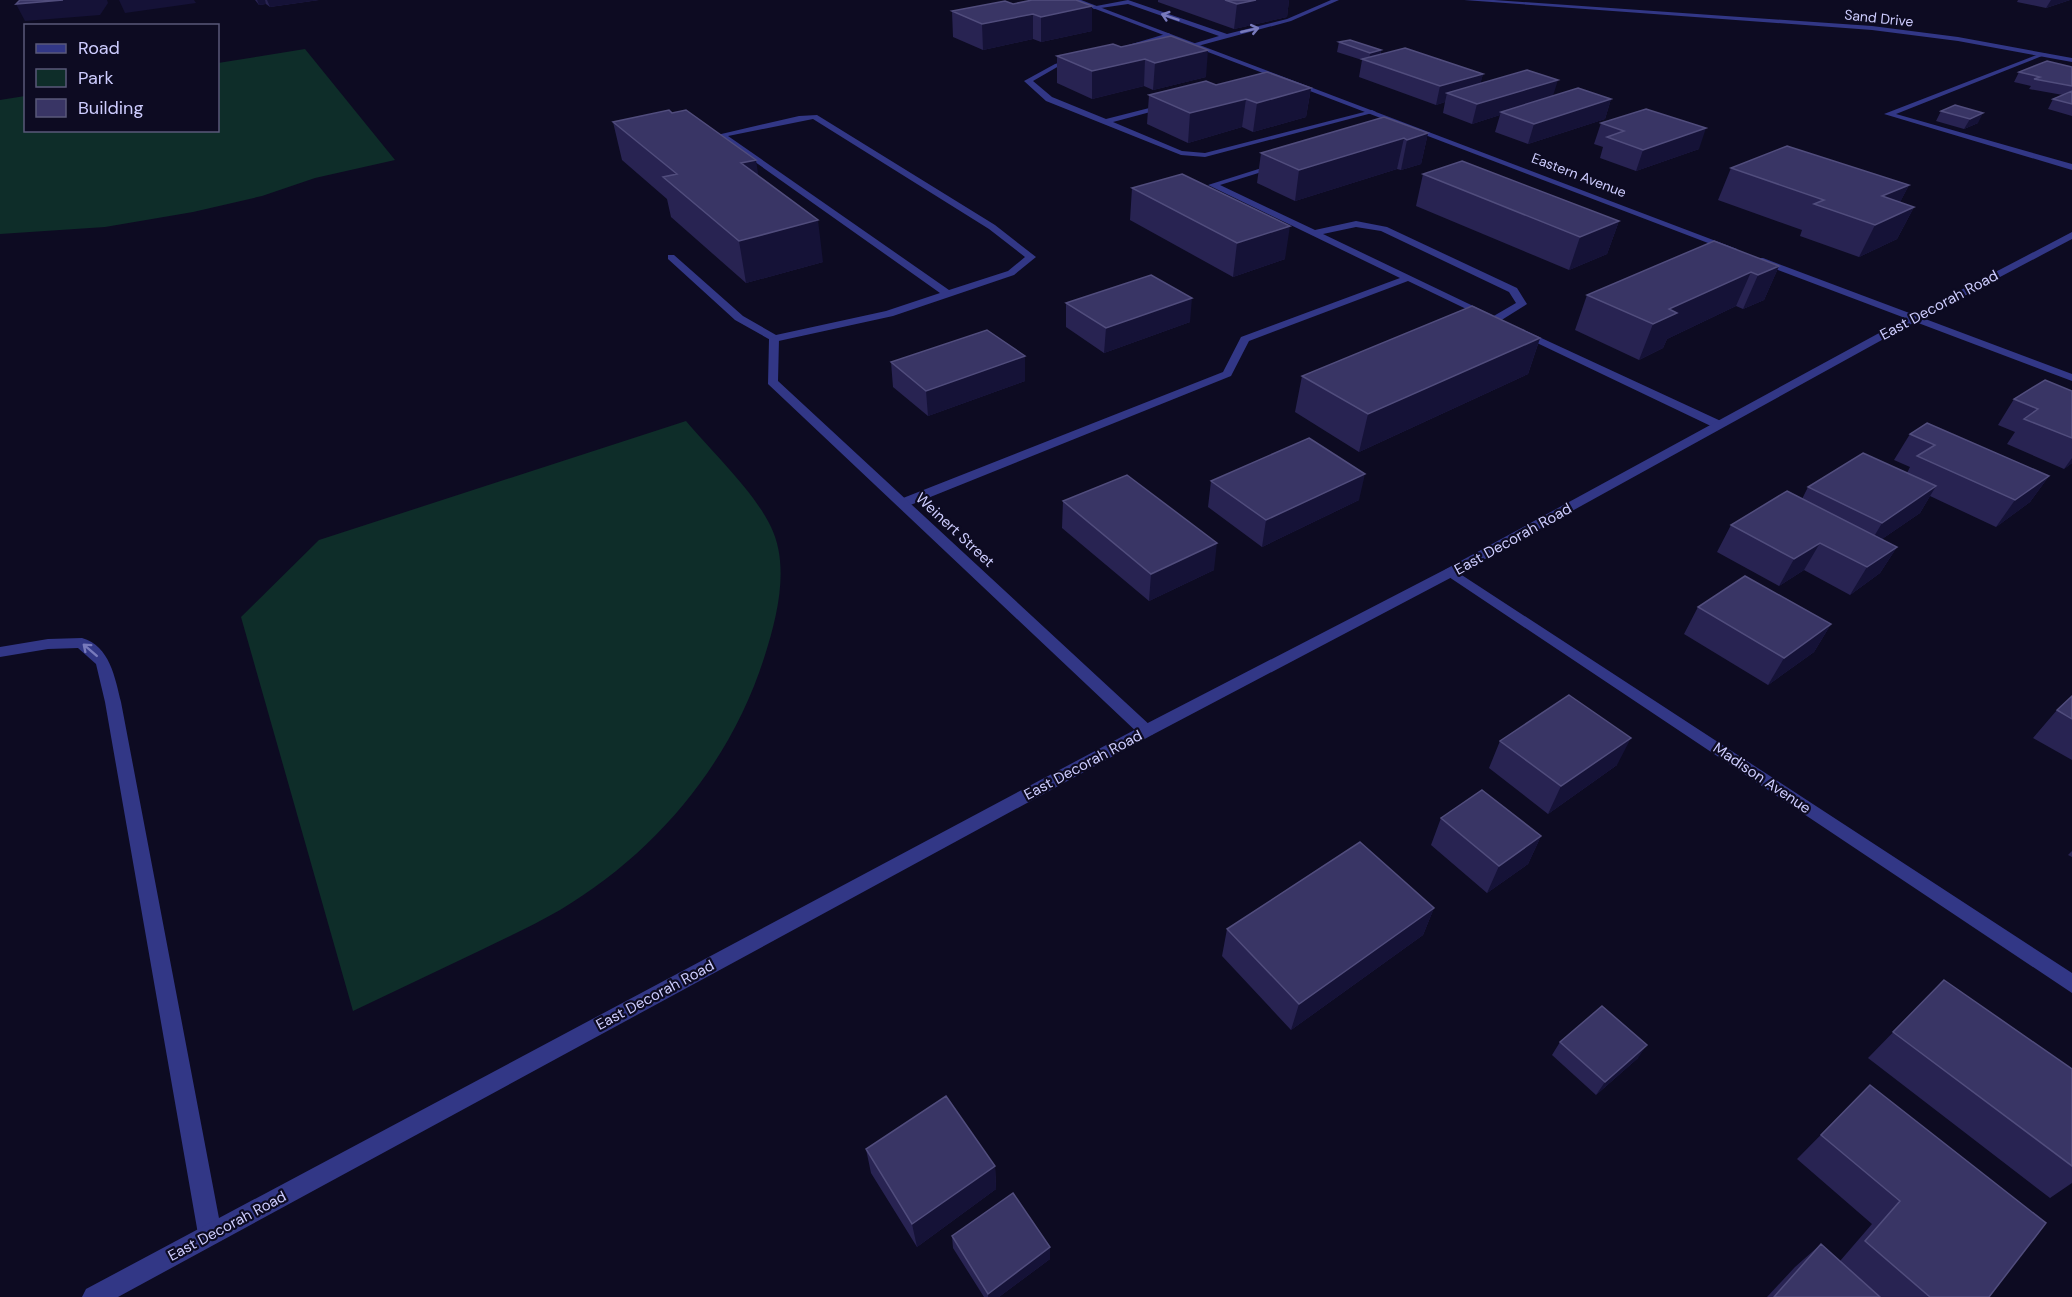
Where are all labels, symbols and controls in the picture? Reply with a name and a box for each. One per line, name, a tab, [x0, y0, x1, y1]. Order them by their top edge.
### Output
street label: Sand Drive	[1844, 5, 1915, 31]
one-way arrow	[1161, 10, 1180, 21]
one-way arrow	[1240, 23, 1259, 35]
legend	[24, 24, 219, 132]
text: Road	[78, 36, 120, 60]
text: Park	[78, 66, 114, 90]
text: Building	[78, 96, 143, 120]
street label: Eastern Avenue	[1529, 149, 1629, 201]
street label: East Decorah Road	[1876, 265, 2002, 345]
street label: Weinert Street	[911, 488, 999, 572]
street label: East Decorah Road	[1451, 498, 1575, 580]
one-way arrow	[82, 643, 97, 657]
street label: East Decorah Road	[1020, 725, 1146, 805]
street label: Madison Avenue	[1709, 738, 1815, 818]
street label: East Decorah Road	[592, 955, 718, 1035]
street label: East Decorah Road	[164, 1186, 290, 1266]

